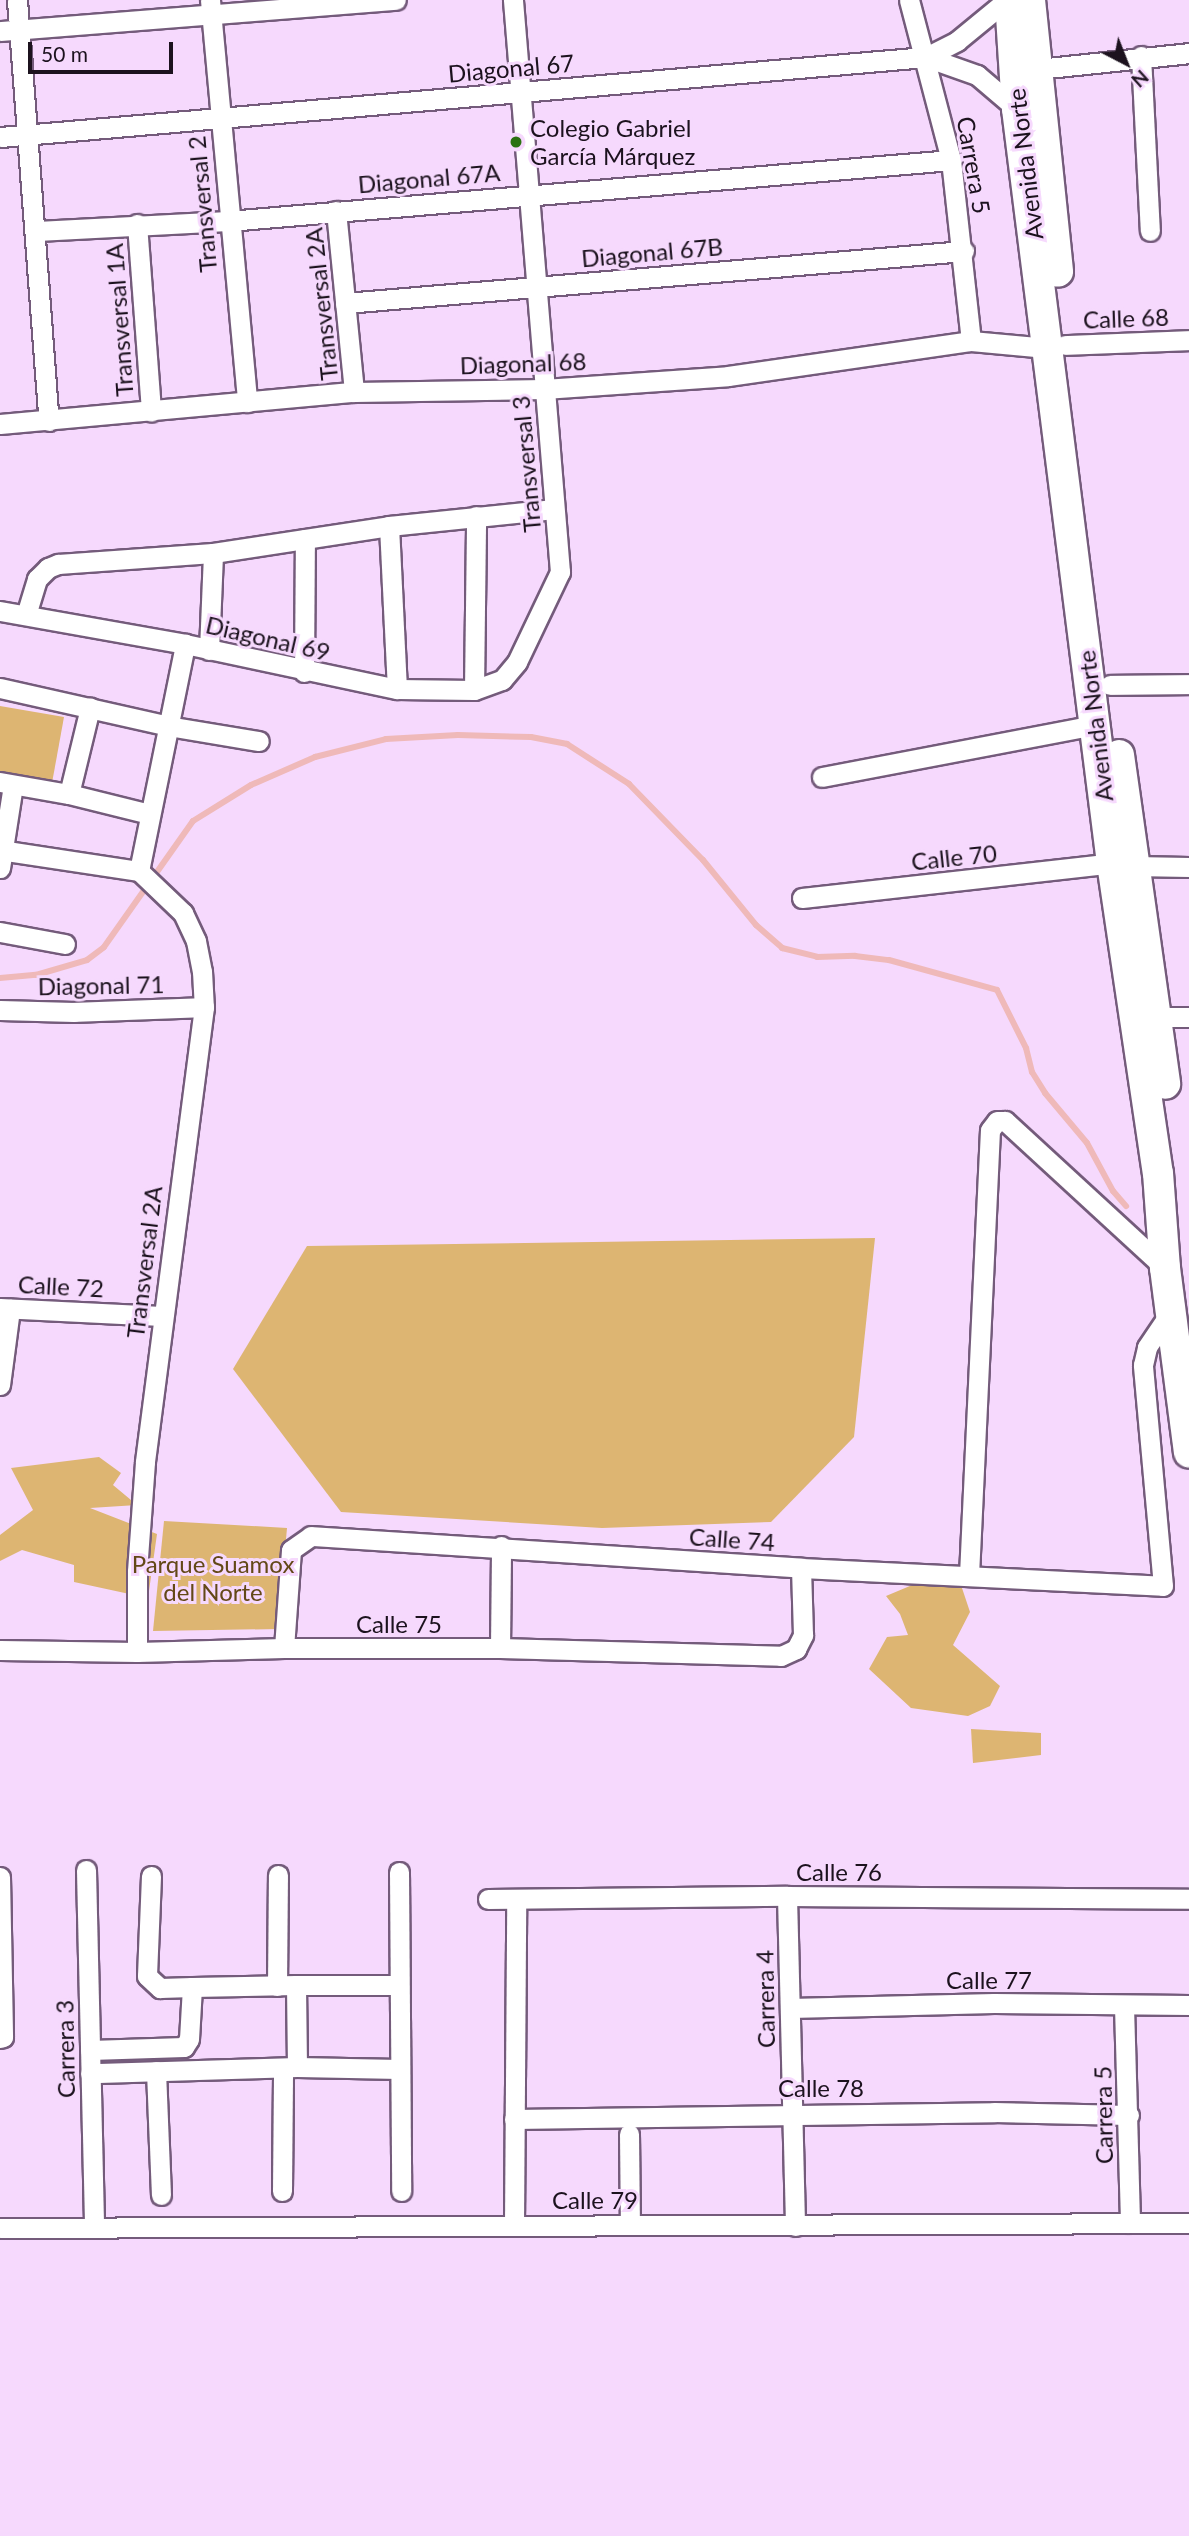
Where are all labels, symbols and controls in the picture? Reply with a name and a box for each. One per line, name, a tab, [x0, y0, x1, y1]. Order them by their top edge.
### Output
scale bar	[32, 28, 177, 72]
north arrow	[1091, 28, 1161, 98]
text: 50 m	[41, 41, 88, 66]
street label: Diagonal 67	[447, 48, 575, 88]
text: N	[1127, 66, 1154, 92]
street label: Avenida Norte	[1001, 87, 1049, 241]
place label: Colegio Gabriel García Márquez	[530, 114, 695, 170]
street label: Carrera 5	[951, 114, 997, 216]
street label: Transversal 2	[182, 134, 222, 274]
marker: Colegio Gabriel García Márquez	[508, 134, 524, 150]
street label: Diagonal 67A	[357, 157, 501, 199]
street label: Transversal 2A	[299, 226, 343, 382]
street label: Diagonal 67B	[580, 231, 724, 273]
street label: Transversal 1A	[99, 243, 139, 397]
street label: Calle 68	[1083, 302, 1169, 334]
street label: Diagonal 68	[459, 346, 587, 380]
street label: Transversal 3	[506, 394, 546, 534]
street label: Diagonal 69	[203, 610, 333, 666]
street label: Avenida Norte	[1071, 649, 1119, 803]
street label: Calle 70	[910, 838, 998, 876]
street label: Diagonal 71	[37, 969, 165, 1001]
street label: Transversal 2A	[120, 1184, 168, 1340]
street label: Calle 72	[17, 1269, 105, 1303]
street label: Calle 74	[688, 1522, 776, 1556]
park label: Parque Suamox del Norte	[132, 1550, 294, 1606]
street label: Calle 75	[356, 1610, 442, 1638]
street label: Calle 76	[796, 1858, 882, 1886]
street label: Carrera 4	[750, 1950, 780, 2048]
street label: Calle 77	[946, 1966, 1032, 1994]
street label: Carrera 3	[50, 2000, 80, 2098]
street label: Carrera 5	[1088, 2066, 1118, 2164]
street label: Calle 78	[778, 2074, 864, 2102]
street label: Calle 79	[552, 2186, 638, 2214]

